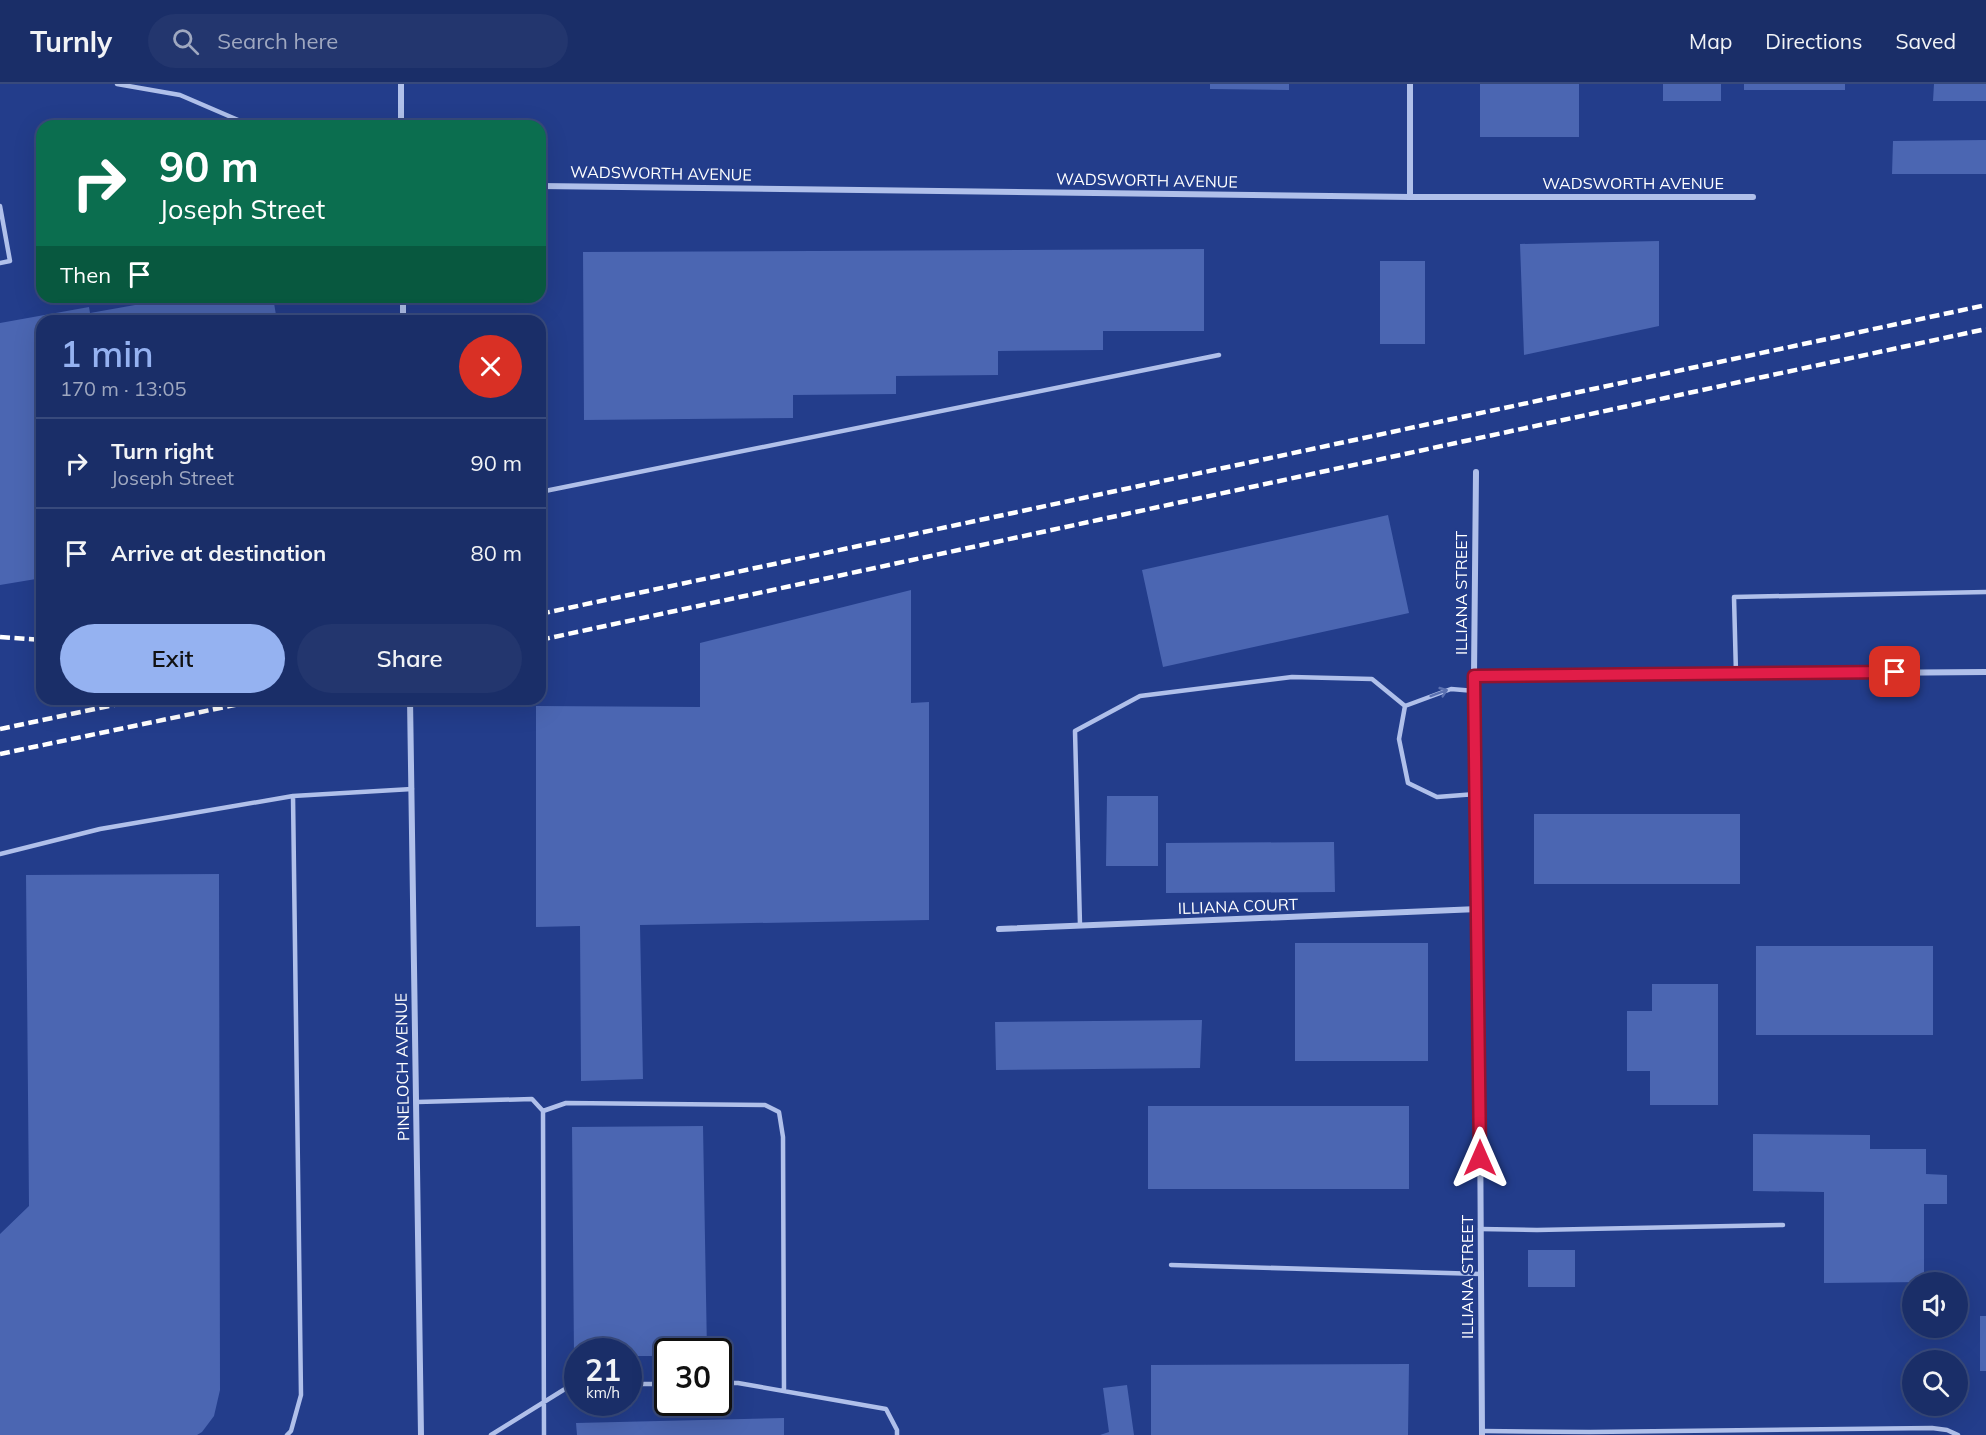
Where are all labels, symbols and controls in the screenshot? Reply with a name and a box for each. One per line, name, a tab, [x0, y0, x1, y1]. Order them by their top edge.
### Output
search box	[148, 14, 568, 68]
text: Turnly	[30, 24, 112, 59]
icon: search	[169, 25, 202, 58]
text: Search here	[217, 27, 338, 55]
text: Map	[1689, 28, 1732, 54]
text: Directions	[1765, 28, 1862, 54]
text: Saved	[1895, 28, 1956, 54]
text: 90 m	[159, 140, 259, 193]
icon: right	[60, 144, 138, 222]
street label: WADSWORTH AVENUE	[570, 161, 752, 185]
street label: WADSWORTH AVENUE	[1056, 168, 1238, 192]
street label: WADSWORTH AVENUE	[1542, 173, 1724, 193]
text: Joseph Street	[159, 192, 325, 226]
icon: arrive	[123, 258, 156, 291]
text: Then	[60, 261, 111, 289]
text: 1 min	[60, 331, 154, 376]
button: close	[459, 335, 522, 398]
text: 170 m · 13:05	[60, 376, 186, 401]
text: Turn right	[111, 437, 214, 465]
icon: right	[60, 447, 93, 480]
text: 90 m	[471, 449, 522, 477]
text: Joseph Street	[111, 465, 234, 490]
street label: ILLIANA STREET	[1451, 531, 1471, 655]
icon: arrive	[60, 537, 93, 570]
text: Arrive at destination	[111, 539, 326, 567]
text: 80 m	[471, 539, 522, 567]
button: Exit	[60, 624, 285, 693]
button: Share	[297, 624, 522, 693]
pin	[1869, 646, 1920, 697]
icon: arrive	[1878, 655, 1911, 688]
one-way arrow	[1429, 687, 1448, 698]
street label: ILLIANA COURT	[1177, 894, 1299, 918]
street label: PINELOCH AVENUE	[391, 993, 413, 1141]
position arrow	[1448, 1126, 1512, 1190]
street label: ILLIANA STREET	[1457, 1215, 1477, 1339]
map controls	[1902, 1272, 1968, 1416]
button: sound	[1902, 1272, 1968, 1338]
speed limit sign: 30	[654, 1338, 732, 1416]
button: search	[1902, 1350, 1968, 1416]
text: 21	[585, 1351, 621, 1389]
text: km/h	[586, 1383, 620, 1402]

